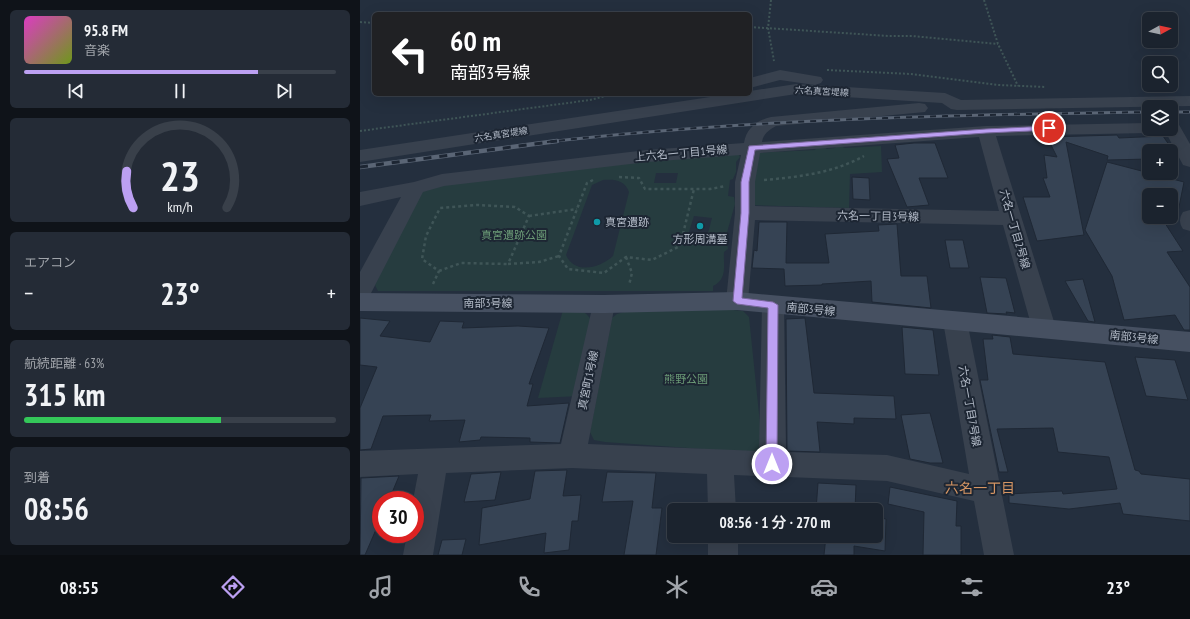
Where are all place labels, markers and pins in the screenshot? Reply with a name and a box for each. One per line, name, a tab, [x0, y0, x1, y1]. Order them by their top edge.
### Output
pin	[1032, 111, 1066, 145]
place label: 真宮遺跡	[605, 215, 649, 229]
marker: 真宮遺跡	[592, 217, 602, 227]
marker: 方形周溝墓	[695, 221, 705, 231]
place label: 方形周溝墓	[673, 232, 728, 246]

